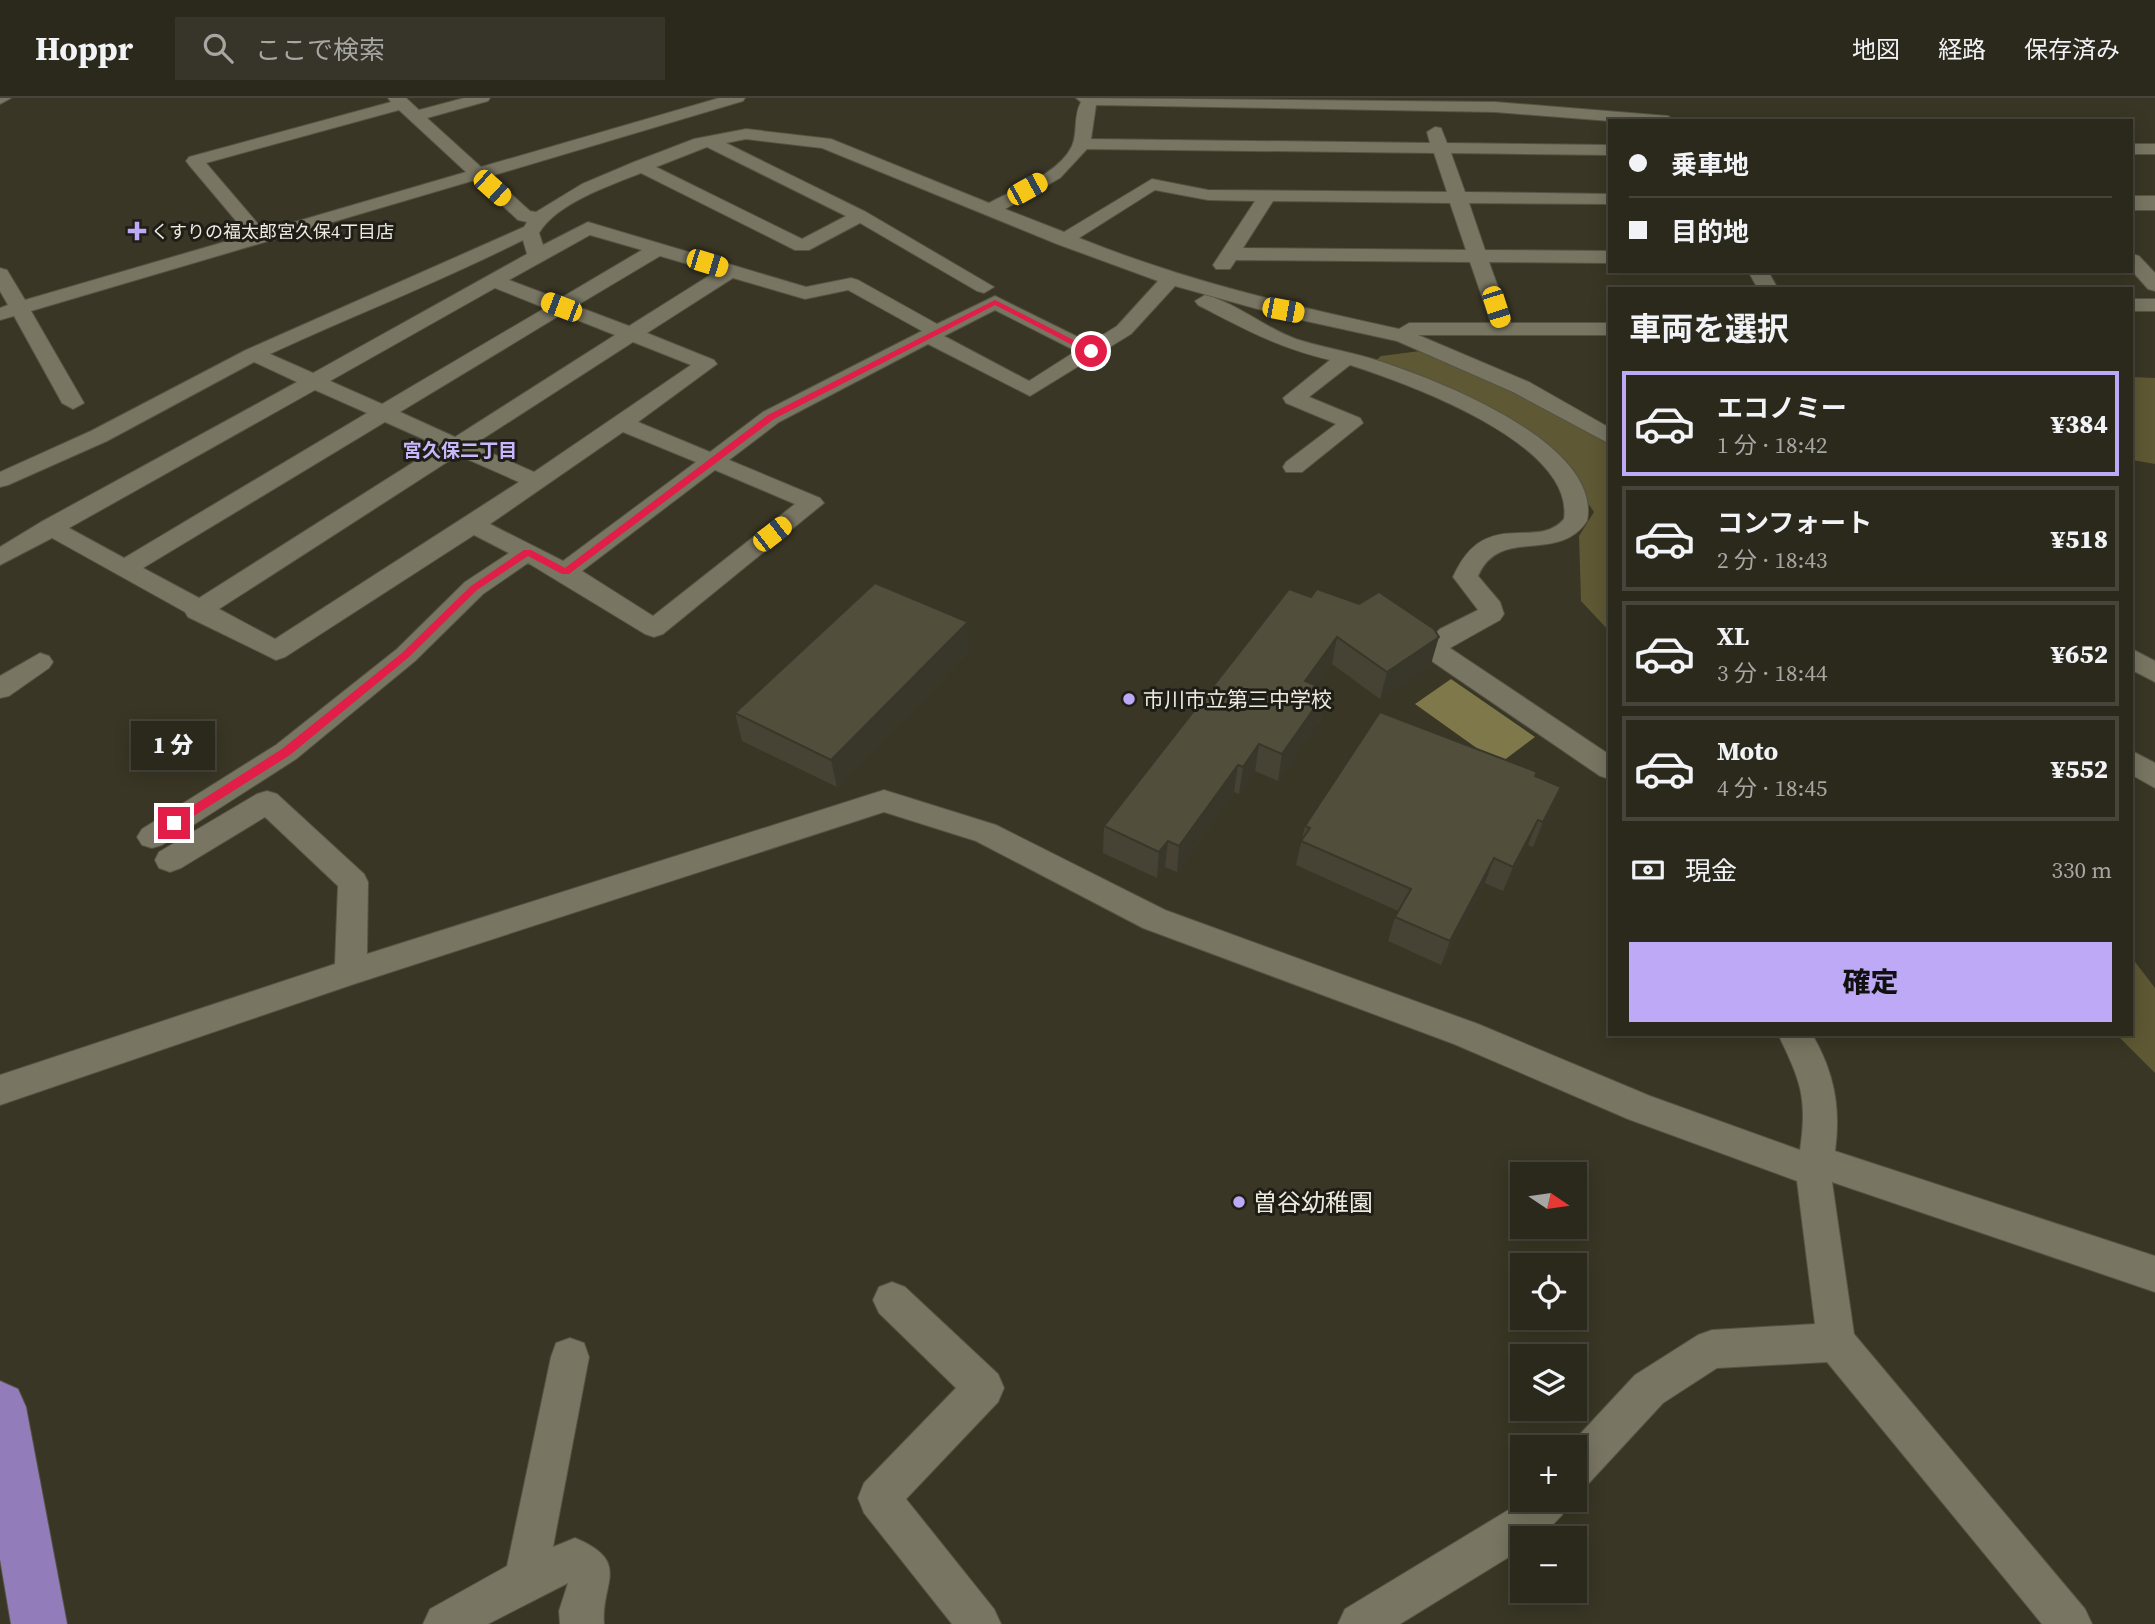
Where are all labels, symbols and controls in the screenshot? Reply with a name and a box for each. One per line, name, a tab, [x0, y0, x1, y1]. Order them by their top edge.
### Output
search box	[175, 17, 665, 80]
text: Hoppr	[35, 26, 133, 71]
icon: search	[199, 29, 237, 67]
text: ここで検索	[255, 32, 385, 68]
text: 地図	[1852, 33, 1900, 66]
text: 経路	[1938, 33, 1986, 66]
text: 保存済み	[2024, 33, 2120, 66]
text: 乗車地	[1671, 147, 1749, 183]
car	[470, 166, 515, 210]
car	[1004, 170, 1051, 208]
text: 目的地	[1671, 214, 1749, 250]
place label: くすりの福太郎宮久保4丁目店	[151, 219, 394, 244]
marker: くすりの福太郎宮久保4丁目店	[129, 223, 145, 239]
car	[684, 247, 731, 279]
car	[1480, 284, 1513, 330]
car	[538, 290, 585, 324]
car	[1261, 296, 1306, 324]
text: 車両を選択	[1629, 307, 1789, 351]
route start	[1075, 335, 1107, 367]
text: エコノミー	[1717, 390, 1847, 426]
icon: car	[1633, 392, 1696, 455]
text: ¥384	[2051, 406, 2108, 442]
text: 1 分 · 18:42	[1717, 429, 1827, 461]
district label: 宮久保二丁目	[403, 437, 517, 463]
text: コンフォート	[1717, 505, 1872, 541]
icon: car	[1633, 507, 1696, 570]
car	[749, 513, 796, 555]
text: ¥518	[2051, 521, 2108, 557]
text: 2 分 · 18:43	[1717, 544, 1827, 576]
text: XL	[1717, 618, 1749, 654]
icon: car	[1633, 622, 1696, 685]
text: ¥652	[2051, 636, 2108, 672]
text: 3 分 · 18:44	[1717, 657, 1827, 689]
place label: 市川市立第三中学校	[1143, 685, 1332, 714]
marker: 市川市立第三中学校	[1121, 691, 1137, 707]
callout: 1 分	[132, 722, 216, 770]
text: 1 分	[153, 729, 193, 761]
text: Moto	[1717, 733, 1778, 769]
icon: car	[1633, 737, 1696, 800]
text: ¥552	[2051, 751, 2108, 787]
text: 4 分 · 18:45	[1717, 772, 1827, 804]
route end	[158, 807, 190, 839]
icon: cash	[1629, 851, 1667, 889]
text: 現金	[1685, 853, 1737, 889]
text: 330 m	[2051, 854, 2112, 886]
button: 確定	[1629, 942, 2112, 1022]
north arrow	[1510, 1162, 1587, 1239]
map controls	[1510, 1162, 1587, 1603]
place label: 曽谷幼稚園	[1253, 1186, 1373, 1219]
marker: 曽谷幼稚園	[1231, 1194, 1247, 1210]
button: locate	[1510, 1253, 1587, 1330]
button: layers	[1510, 1344, 1587, 1421]
button: +	[1510, 1435, 1587, 1512]
button: −	[1510, 1526, 1587, 1603]

